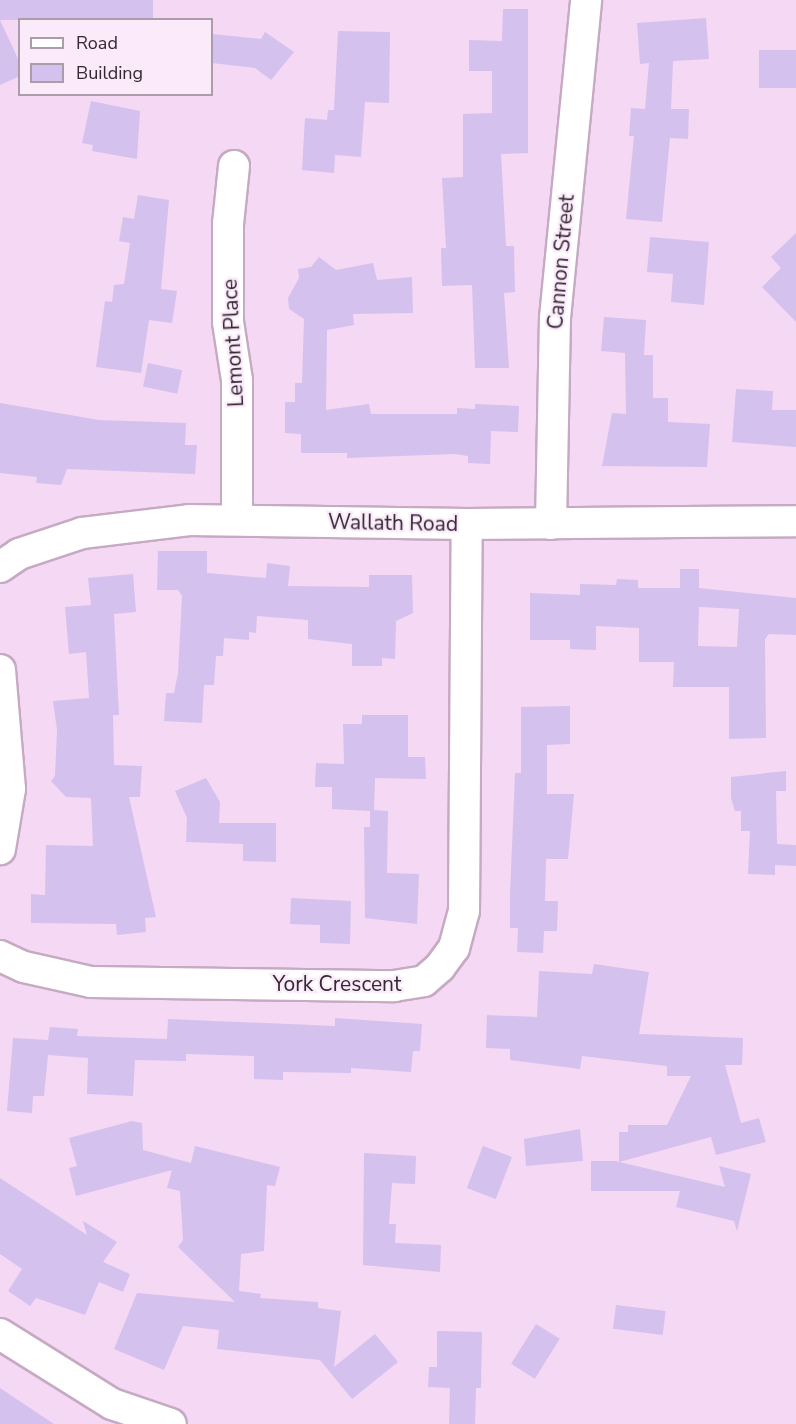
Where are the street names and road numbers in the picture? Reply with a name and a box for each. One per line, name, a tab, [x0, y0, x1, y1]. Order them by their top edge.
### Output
street label: Cannon Street	[543, 194, 579, 330]
street label: Lemont Place	[217, 278, 249, 408]
street label: Wallath Road	[328, 509, 458, 537]
street label: York Crescent	[273, 971, 401, 997]

